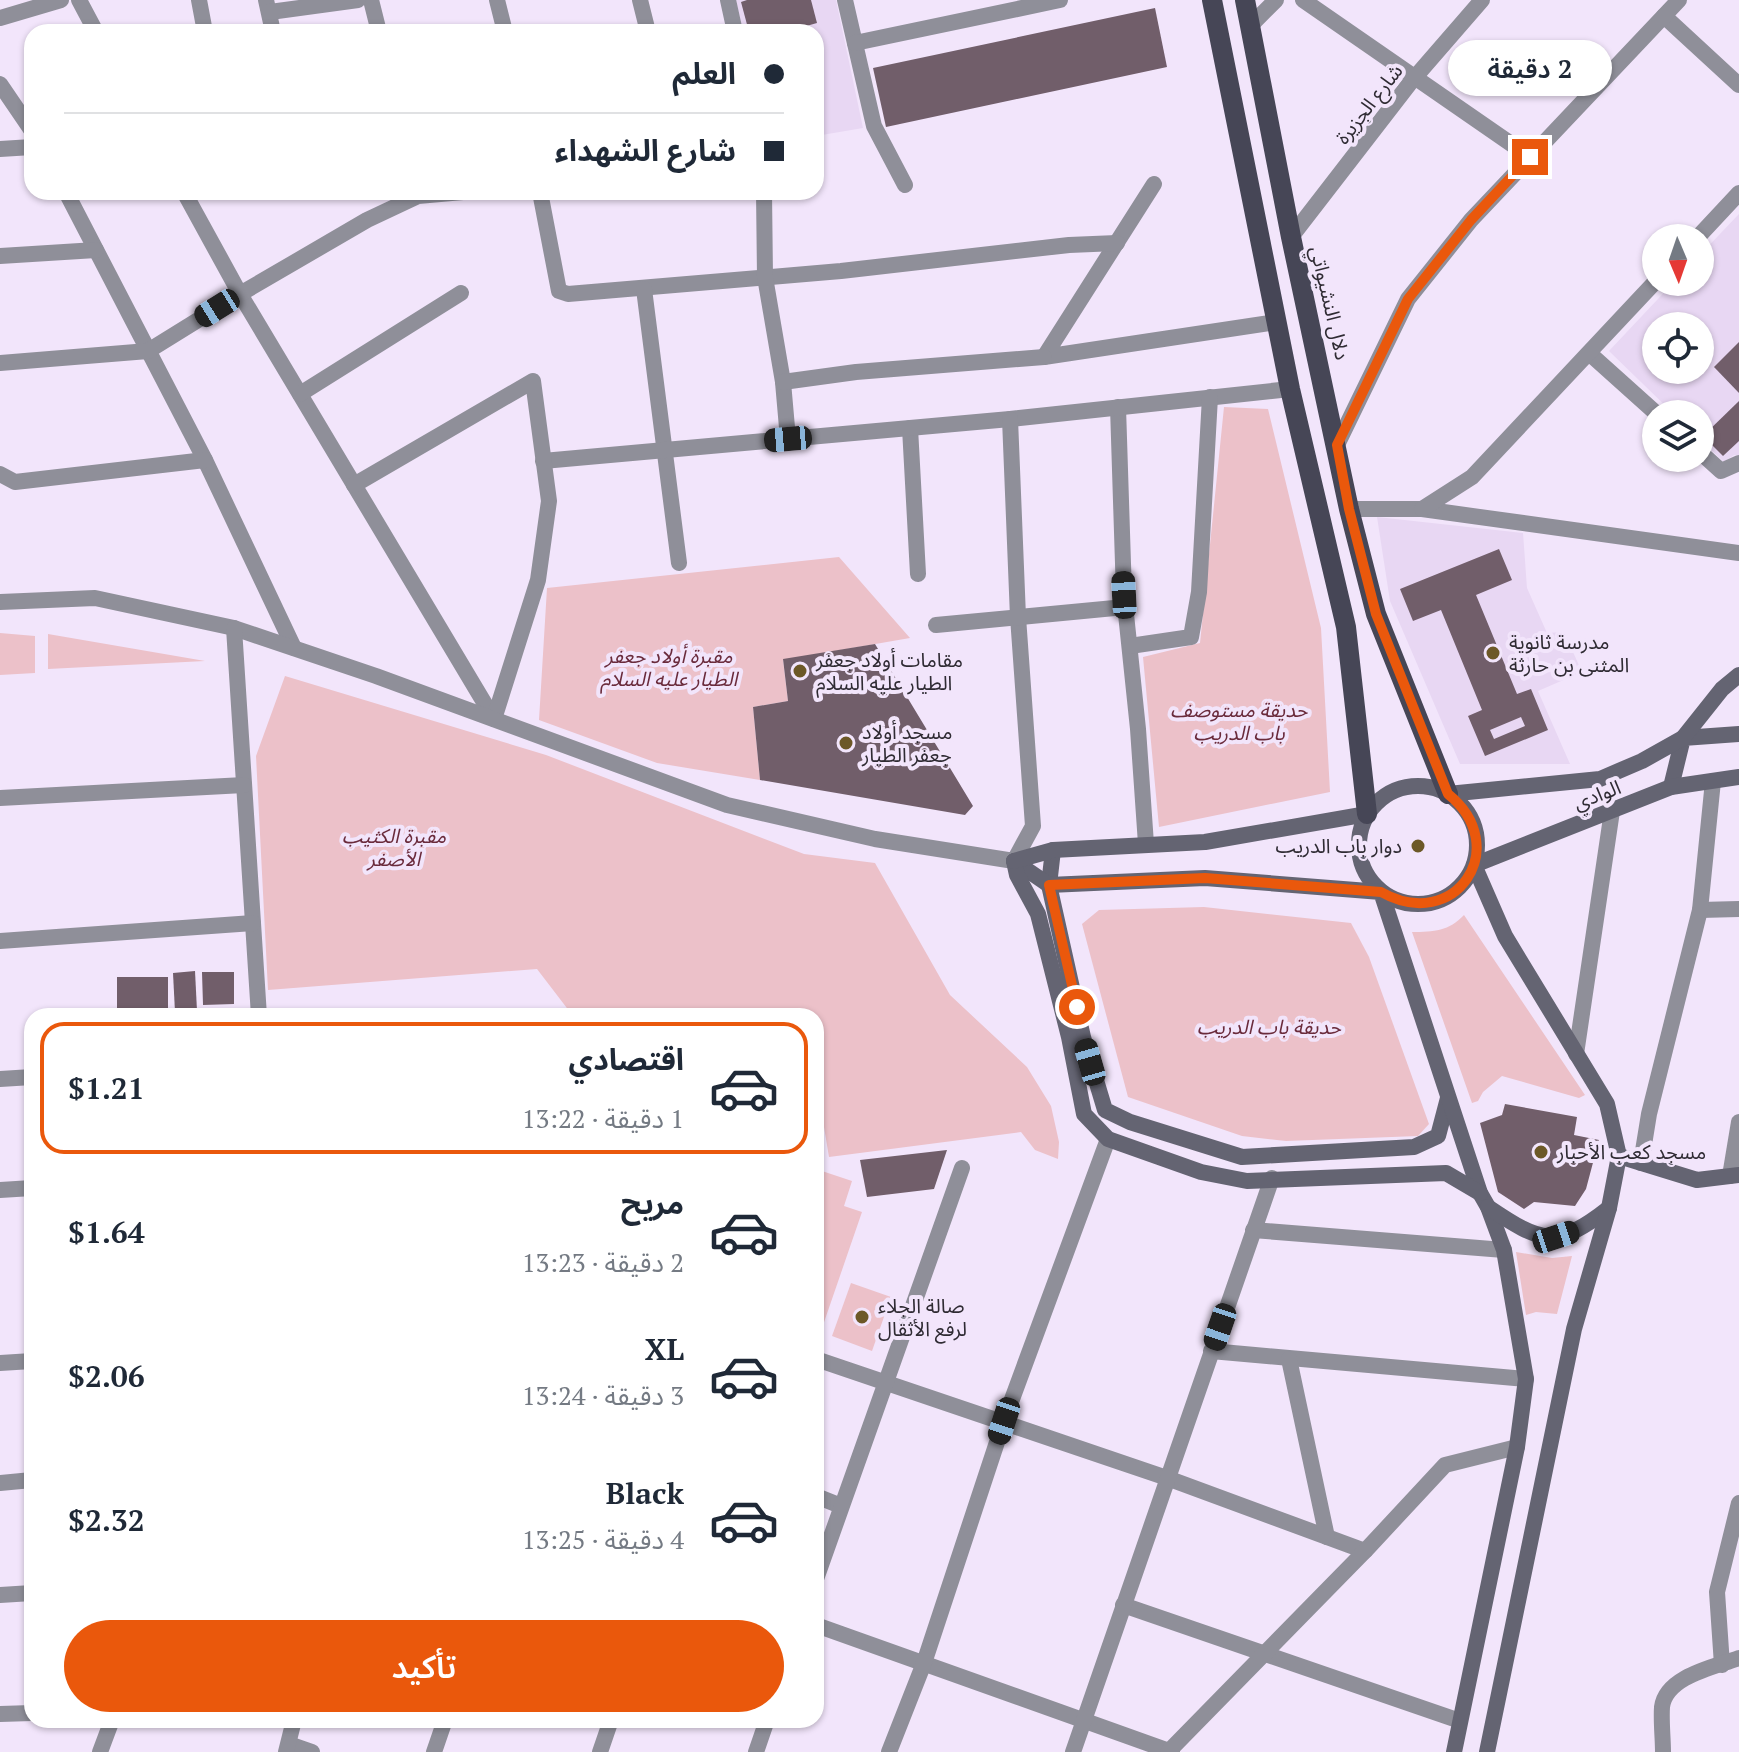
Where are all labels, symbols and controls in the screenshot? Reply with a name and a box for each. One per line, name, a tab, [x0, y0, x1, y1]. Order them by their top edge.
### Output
callout: 2 دقيقة	[1448, 41, 1612, 97]
text: 2 دقيقة	[1488, 51, 1572, 85]
text: العلم	[672, 53, 736, 93]
street label: شارع الجزيرة	[1329, 58, 1410, 151]
text: شارع الشهداء	[555, 130, 736, 170]
route end	[1512, 139, 1548, 175]
north arrow	[1642, 224, 1714, 296]
map controls	[1642, 224, 1714, 472]
street label: دلال النشيواتي	[1302, 243, 1357, 363]
car	[190, 285, 244, 331]
button: locate	[1642, 312, 1714, 384]
button: layers	[1642, 400, 1714, 472]
car	[763, 425, 813, 453]
car	[1111, 570, 1137, 620]
place label: مدرسة ثانوية المثنى بن حارثة	[1509, 628, 1629, 678]
park label: مقبرة أولاد جعفر الطيار عليه السلام	[600, 642, 739, 694]
marker: مدرسة ثانوية المثنى بن حارثة	[1484, 644, 1502, 662]
place label: مقامات أولاد جعفر الطيار عليه السلام	[815, 646, 963, 698]
marker: مقامات أولاد جعفر الطيار عليه السلام	[791, 662, 809, 680]
park label: حديقة مستوصف باب الدريب	[1170, 696, 1308, 746]
place label: مسجد أولاد جعفر الطيار	[861, 718, 953, 768]
marker: مسجد أولاد جعفر الطيار	[837, 734, 855, 752]
street label: الوادي	[1569, 773, 1625, 818]
park label: مقبرة الكثيب الأصفر	[342, 822, 447, 872]
place label: دوار باب الدريب	[1275, 832, 1402, 859]
marker: دوار باب الدريب	[1409, 837, 1427, 855]
route start	[1059, 989, 1095, 1025]
park label: حديقة باب الدريب	[1197, 1013, 1341, 1040]
car	[1072, 1036, 1108, 1088]
text: اقتصادي	[569, 1039, 684, 1079]
icon: car	[708, 1052, 780, 1124]
text: $1.21	[68, 1068, 145, 1108]
text: 1 دقيقة · 13:22	[522, 1101, 684, 1135]
place label: مسجد كعب الأحبار	[1556, 1138, 1706, 1165]
marker: مسجد كعب الأحبار	[1532, 1143, 1550, 1161]
text: مريح	[621, 1183, 684, 1223]
icon: car	[708, 1196, 780, 1268]
text: $1.64	[68, 1212, 145, 1252]
car	[1529, 1218, 1583, 1256]
text: 2 دقيقة · 13:23	[522, 1245, 684, 1279]
place label: صالة الجلاء لرفع الأثقال	[878, 1292, 967, 1344]
car	[1201, 1300, 1239, 1354]
marker: صالة الجلاء لرفع الأثقال	[853, 1308, 871, 1326]
text: XL	[645, 1329, 684, 1369]
icon: car	[708, 1340, 780, 1412]
text: $2.06	[68, 1356, 145, 1396]
text: 3 دقيقة · 13:24	[522, 1378, 684, 1412]
car	[985, 1394, 1023, 1448]
text: Black	[606, 1473, 684, 1513]
icon: car	[708, 1484, 780, 1556]
text: $2.32	[68, 1500, 145, 1540]
text: 4 دقيقة · 13:25	[522, 1522, 684, 1556]
button: تأكيد	[64, 1620, 784, 1712]

